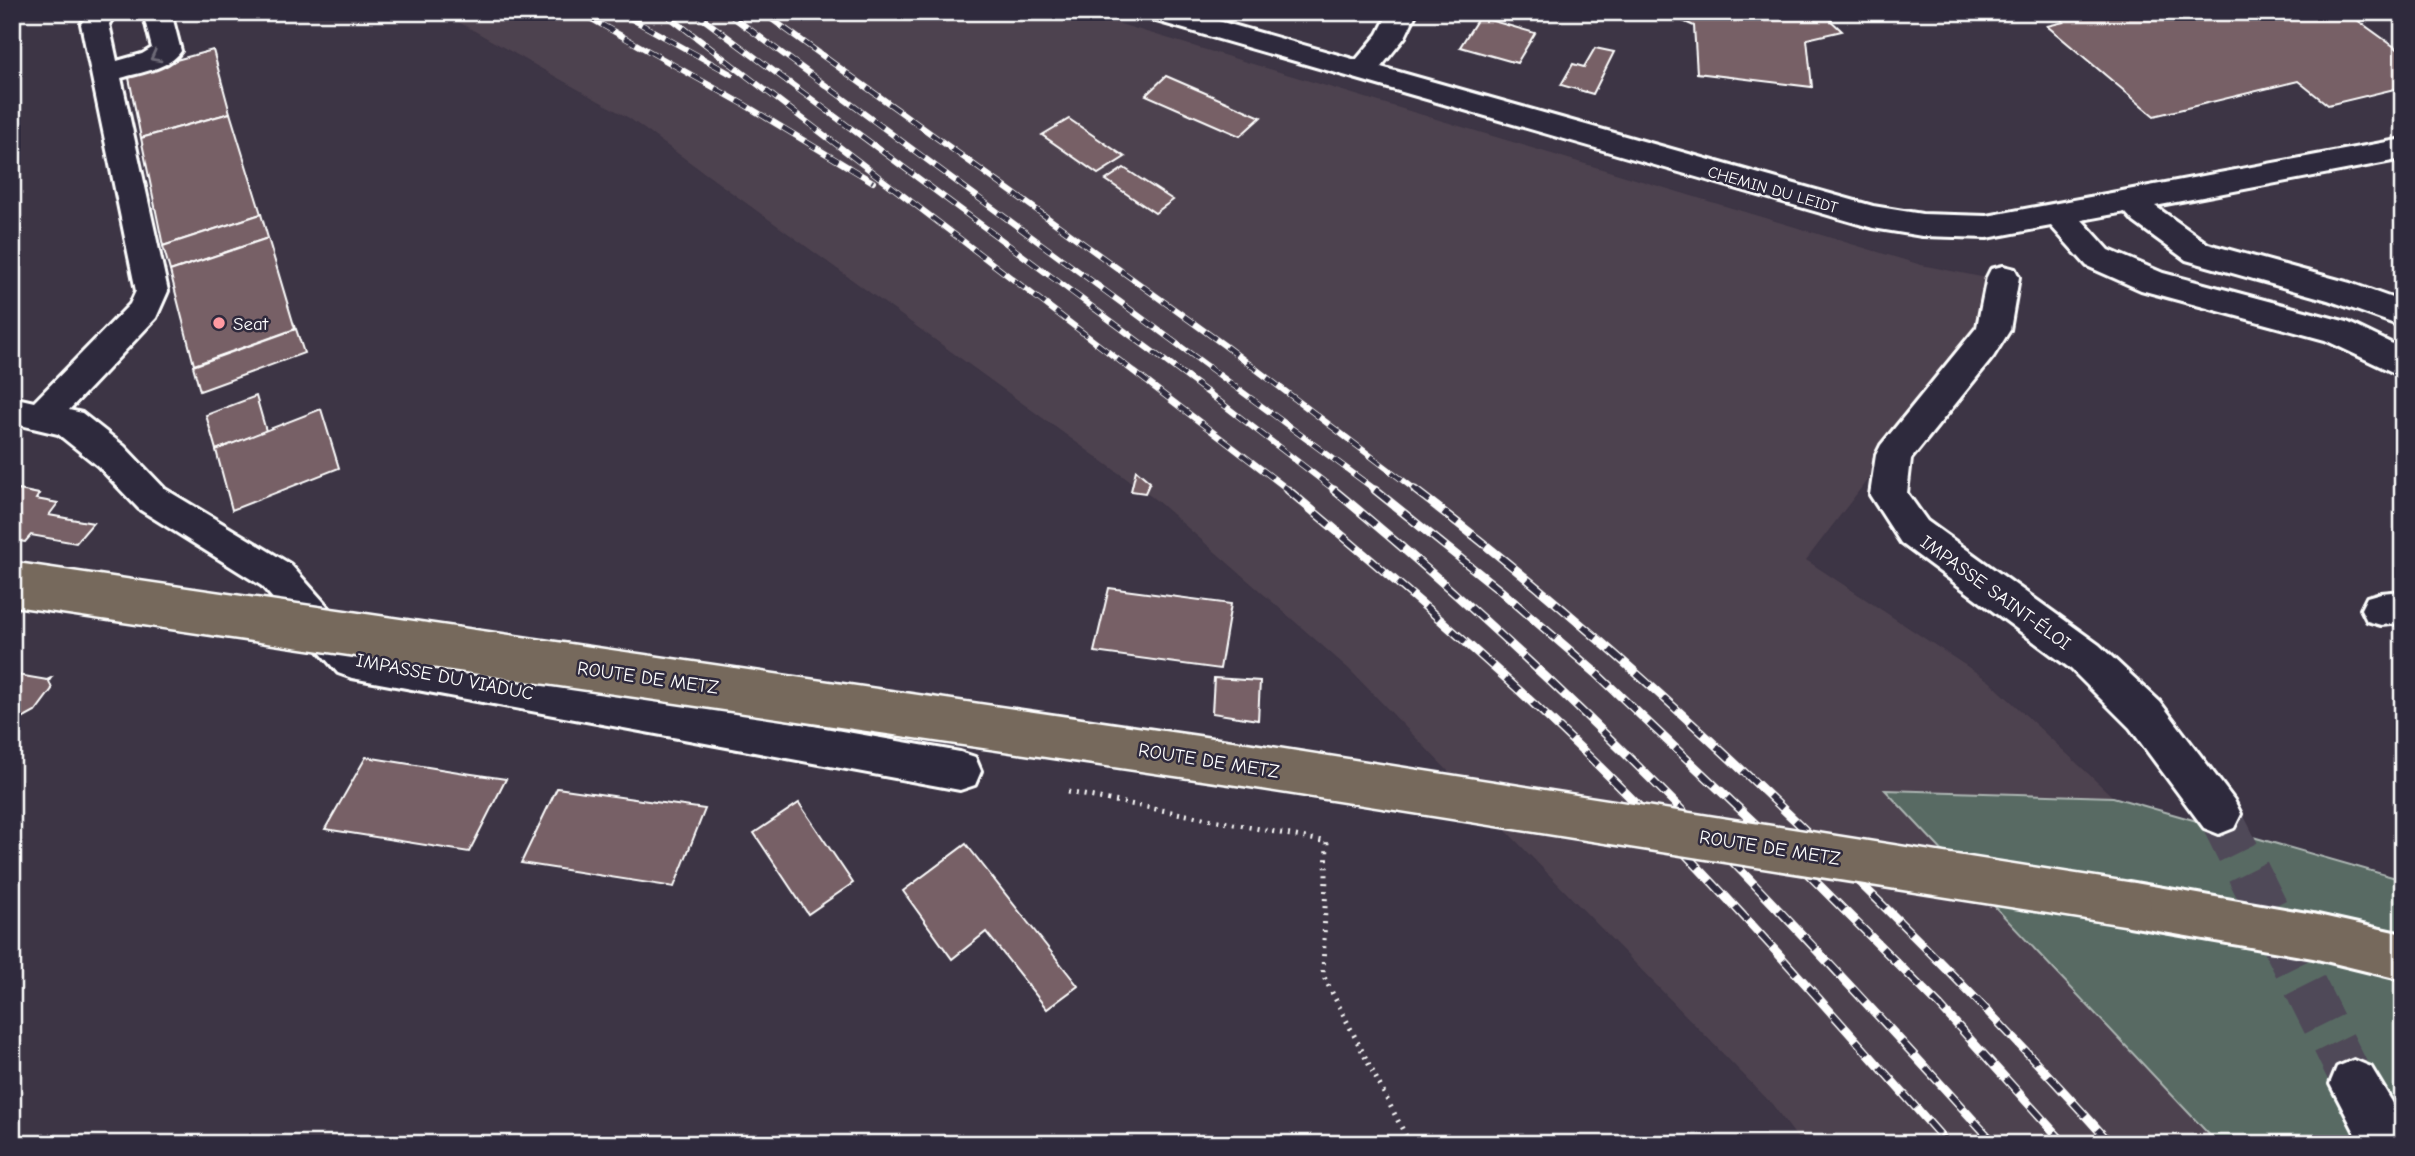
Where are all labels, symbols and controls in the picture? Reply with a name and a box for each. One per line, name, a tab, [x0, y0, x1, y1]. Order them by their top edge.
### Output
one-way arrow	[150, 48, 162, 62]
street label: CHEMIN DU LEIDT	[1706, 163, 1841, 217]
place label: Seat	[233, 313, 269, 335]
marker: Seat	[211, 315, 227, 331]
street label: IMPASSE SAINT-ÉLOI	[1916, 531, 2075, 655]
street label: IMPASSE DU VIADUC	[354, 649, 536, 705]
street label: ROUTE DE METZ	[576, 657, 720, 699]
street label: ROUTE DE METZ	[1137, 739, 1281, 783]
street label: ROUTE DE METZ	[1698, 826, 1842, 870]

